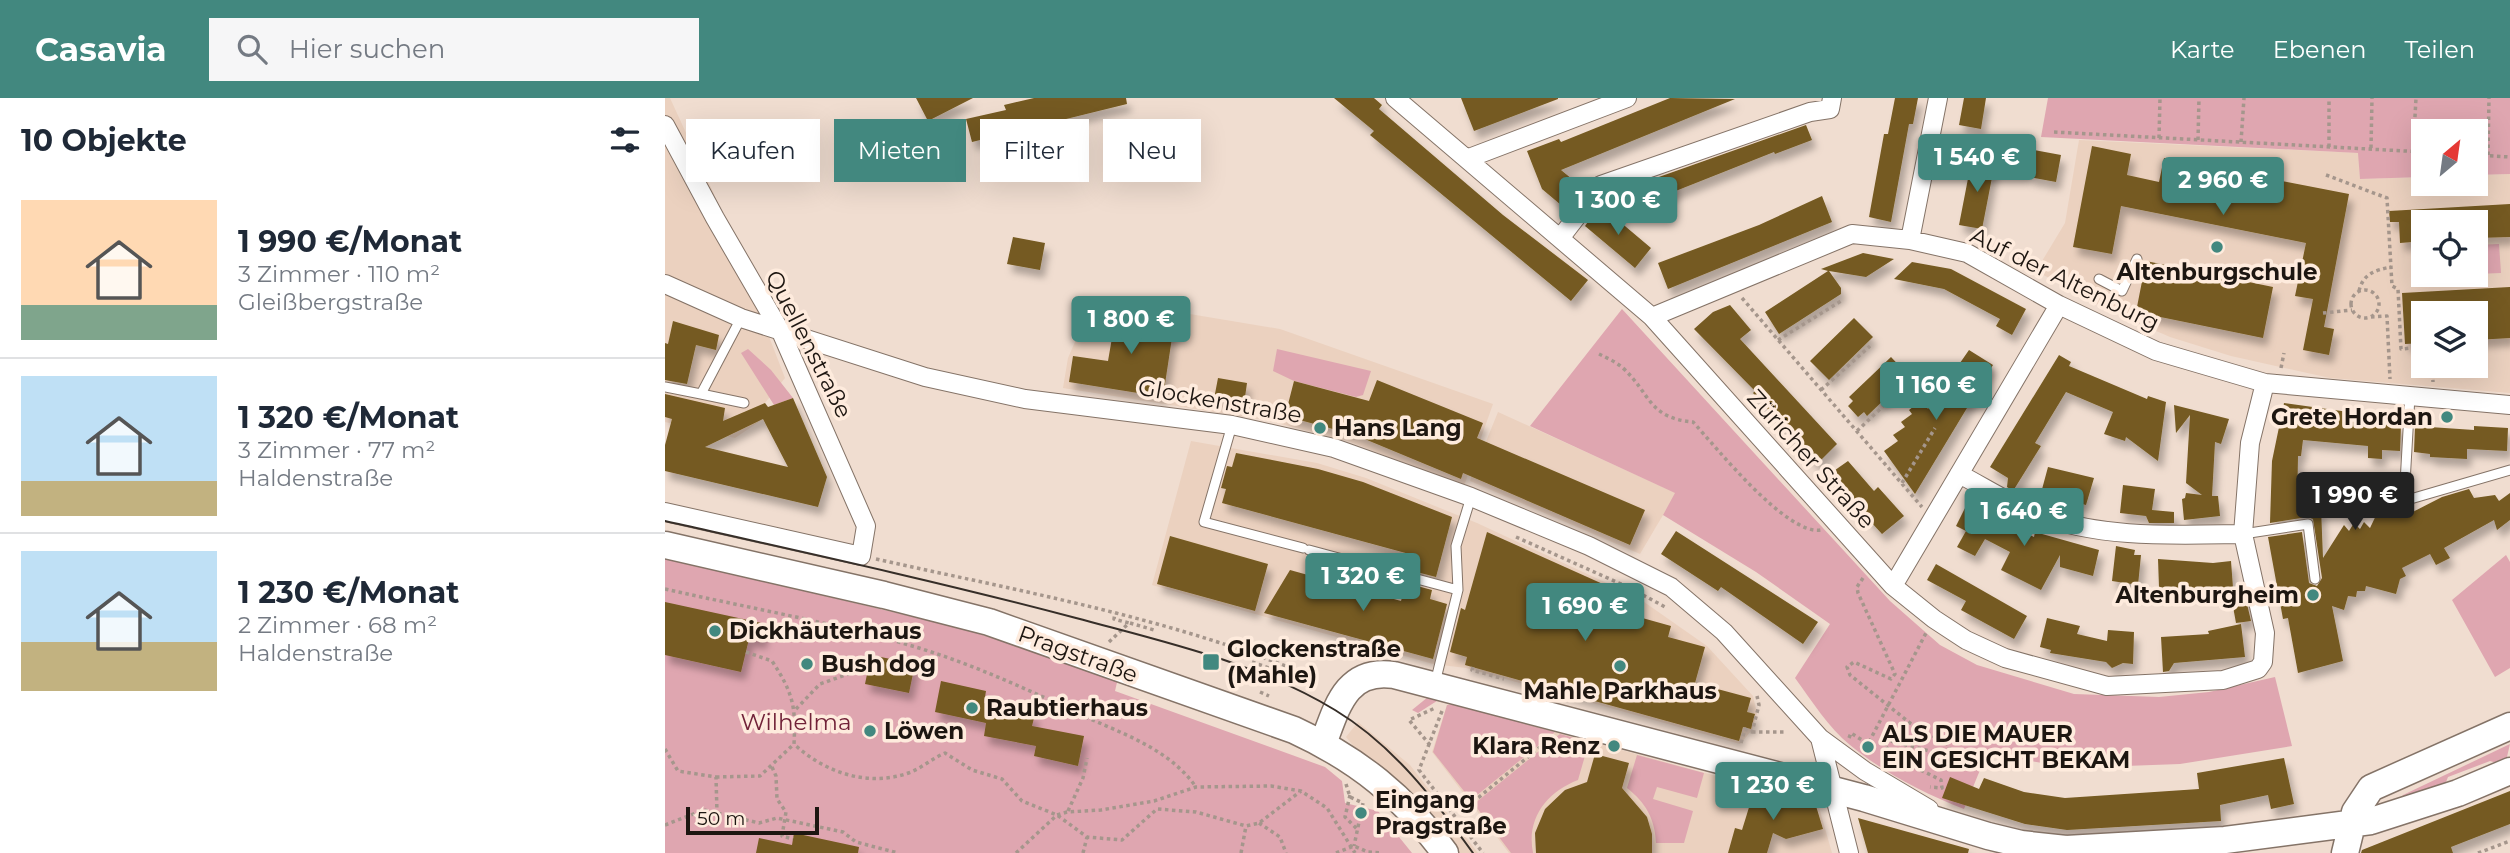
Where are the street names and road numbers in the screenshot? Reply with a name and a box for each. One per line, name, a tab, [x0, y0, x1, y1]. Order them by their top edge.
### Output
street label: Auf der Altenburg	[1966, 221, 2164, 337]
street label: Quellenstraße	[760, 265, 858, 423]
street label: Glockenstraße	[1136, 373, 1304, 429]
street label: Züricher Straße	[1741, 384, 1881, 534]
street label: Pragstraße	[1014, 619, 1142, 689]

